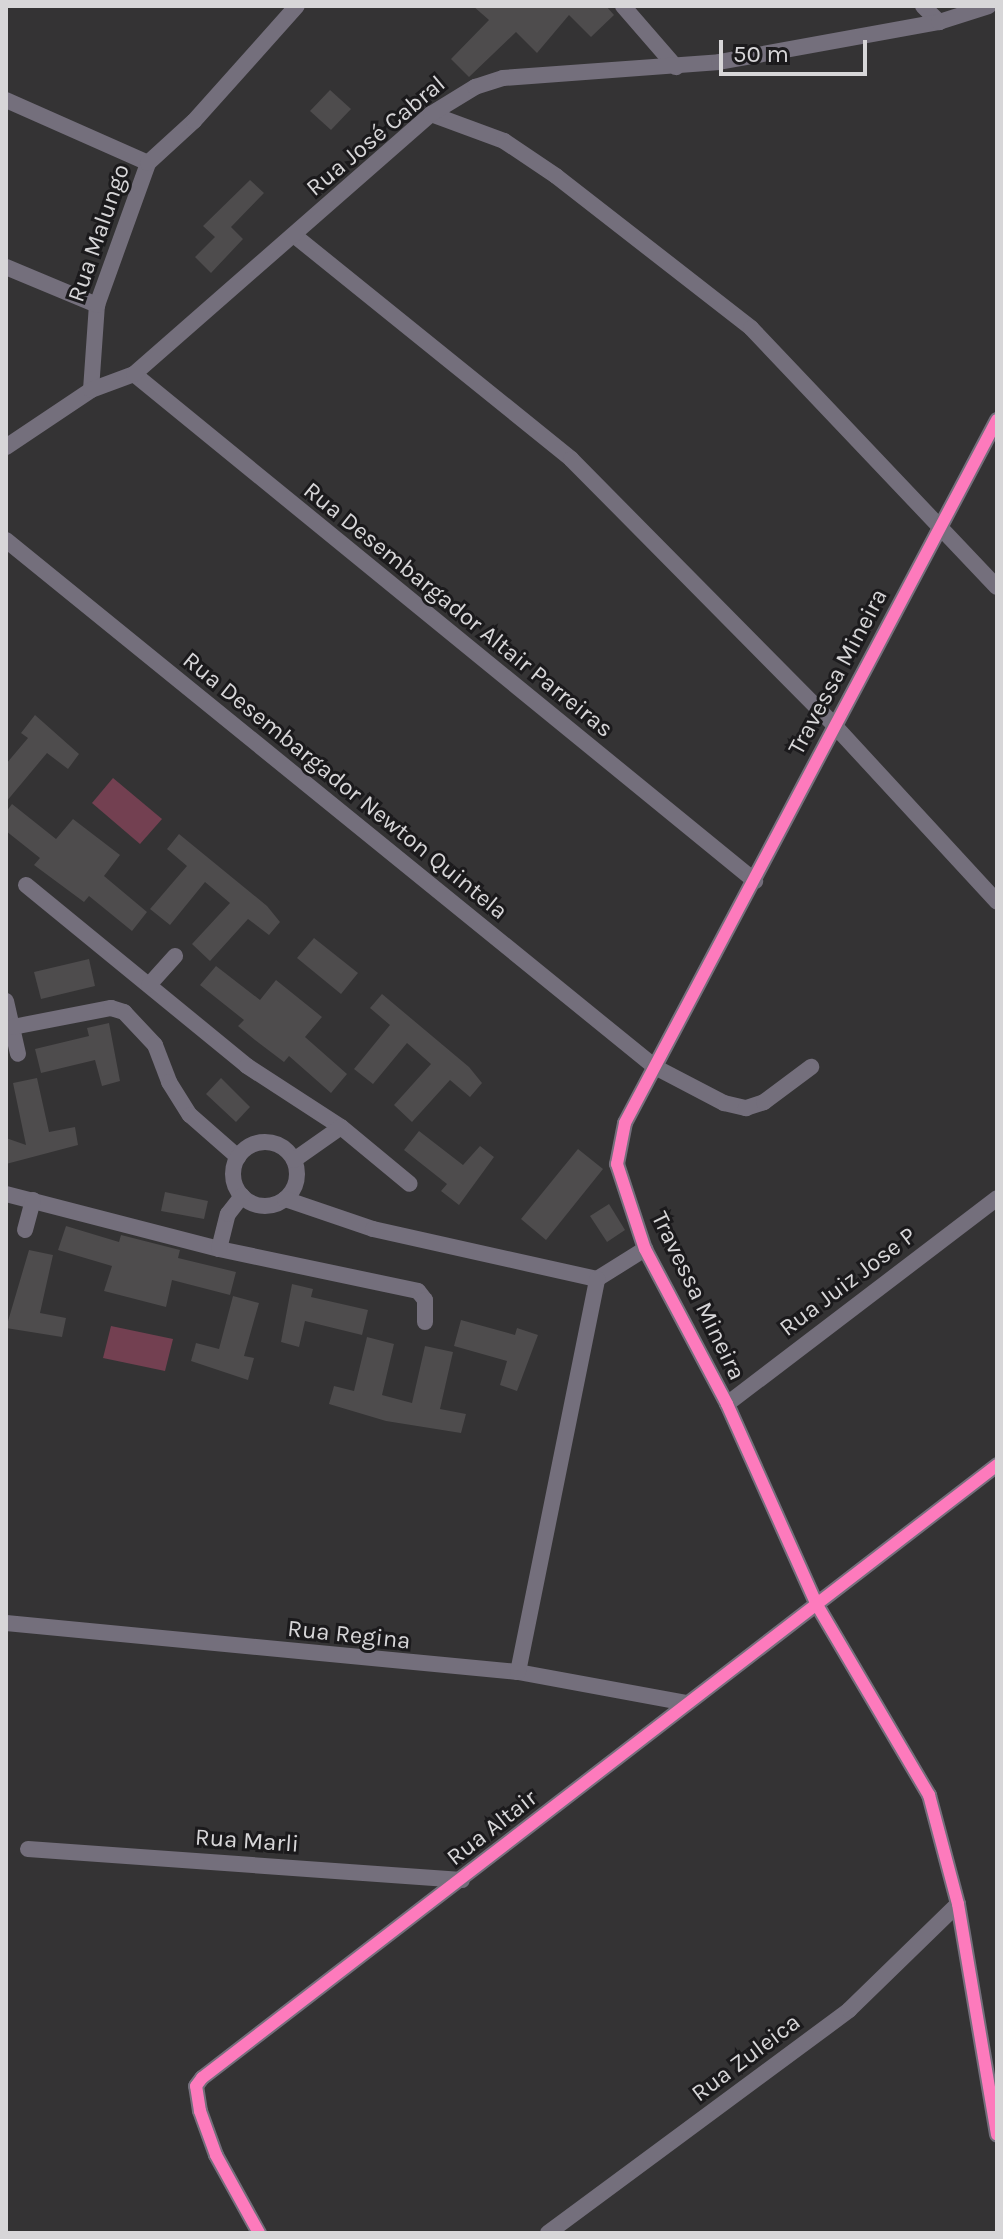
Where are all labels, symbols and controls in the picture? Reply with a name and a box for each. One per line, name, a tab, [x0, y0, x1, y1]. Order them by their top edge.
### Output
scale bar	[723, 24, 871, 74]
text: 50 m	[733, 40, 789, 68]
street label: Rua José Cabral	[301, 70, 451, 202]
street label: Rua Malungo	[62, 160, 136, 306]
street label: Rua Desembargador Altair Parreiras	[297, 476, 619, 744]
street label: Travessa Mineira	[782, 584, 894, 760]
street label: Rua Desembargador Newton Quintela	[177, 646, 513, 926]
street label: Travessa Mineira	[645, 1207, 751, 1385]
street label: Rua Juiz Jose P	[774, 1221, 922, 1343]
street label: Rua Regina	[286, 1614, 412, 1656]
street label: Rua Altair	[441, 1784, 543, 1872]
street label: Rua Marli	[194, 1823, 300, 1859]
street label: Rua Zuleica	[686, 2008, 806, 2108]

